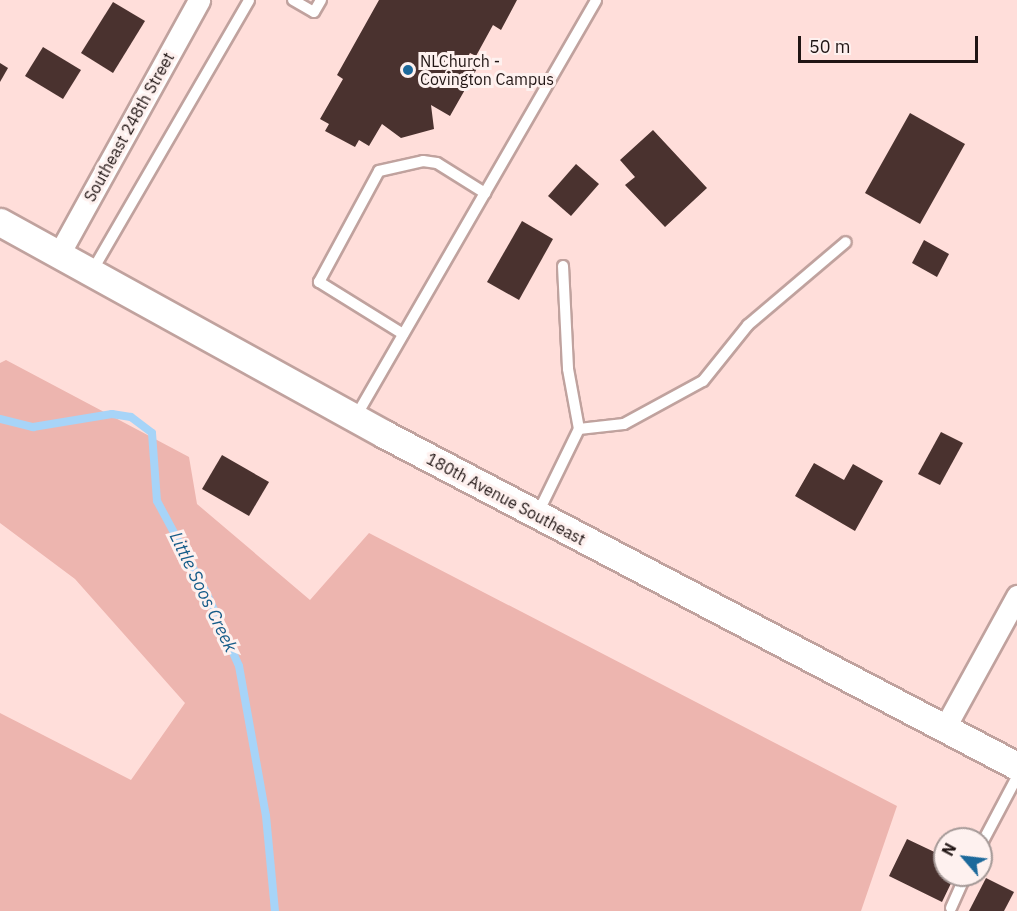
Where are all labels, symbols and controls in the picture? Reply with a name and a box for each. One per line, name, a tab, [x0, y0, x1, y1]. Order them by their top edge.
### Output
scale bar	[801, 24, 981, 62]
text: 50 m	[809, 35, 851, 58]
street label: Southeast 248th Street	[80, 49, 178, 205]
place label: NLChurch - Covington Campus	[420, 51, 554, 89]
marker: NLChurch - Covington Campus	[401, 63, 415, 77]
street label: 180th Avenue Southeast	[423, 449, 589, 549]
water label: Little Soos Creek	[165, 528, 241, 656]
north arrow	[933, 827, 993, 887]
text: N	[937, 840, 960, 859]

